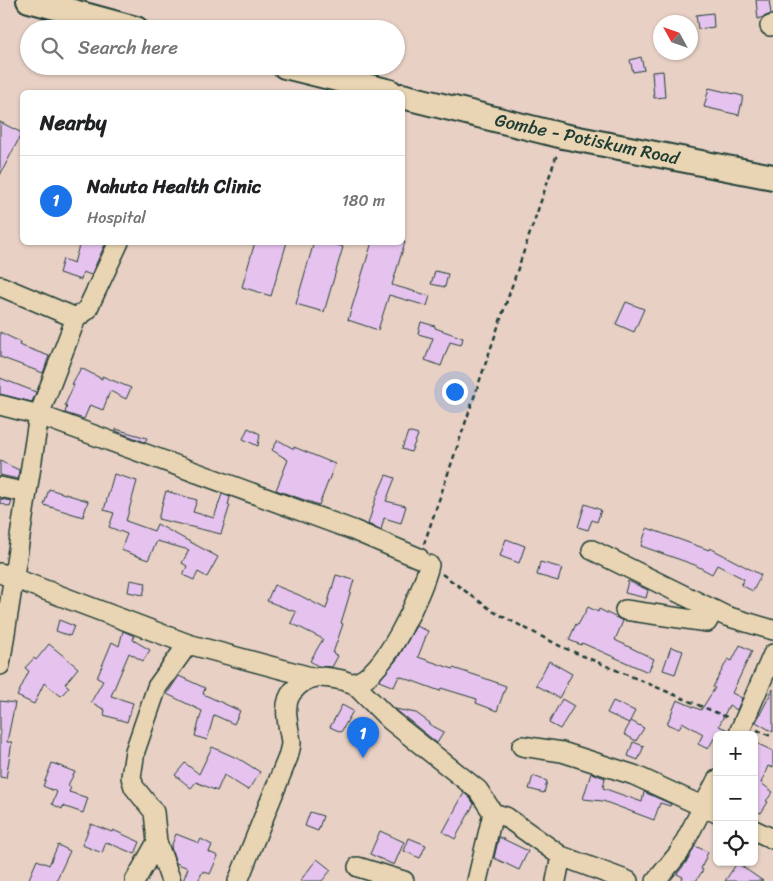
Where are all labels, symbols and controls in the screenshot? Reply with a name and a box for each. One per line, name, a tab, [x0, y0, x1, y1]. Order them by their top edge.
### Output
north arrow	[653, 15, 698, 60]
search box	[20, 20, 405, 75]
text: Search here	[78, 31, 178, 64]
icon: search	[38, 34, 66, 62]
text: Nearby	[40, 104, 106, 142]
street label: Gombe - Potiskum Road	[492, 104, 684, 174]
text: Nahuta Health Clinic	[87, 170, 261, 203]
text: 1	[53, 186, 59, 215]
text: 180 m	[342, 186, 385, 215]
text: Hospital	[87, 203, 146, 232]
your location	[442, 379, 468, 405]
pin: 1	[347, 717, 379, 758]
map controls	[713, 731, 758, 866]
button: +	[713, 731, 758, 776]
button: −	[713, 776, 758, 821]
button: locate	[713, 821, 758, 866]

